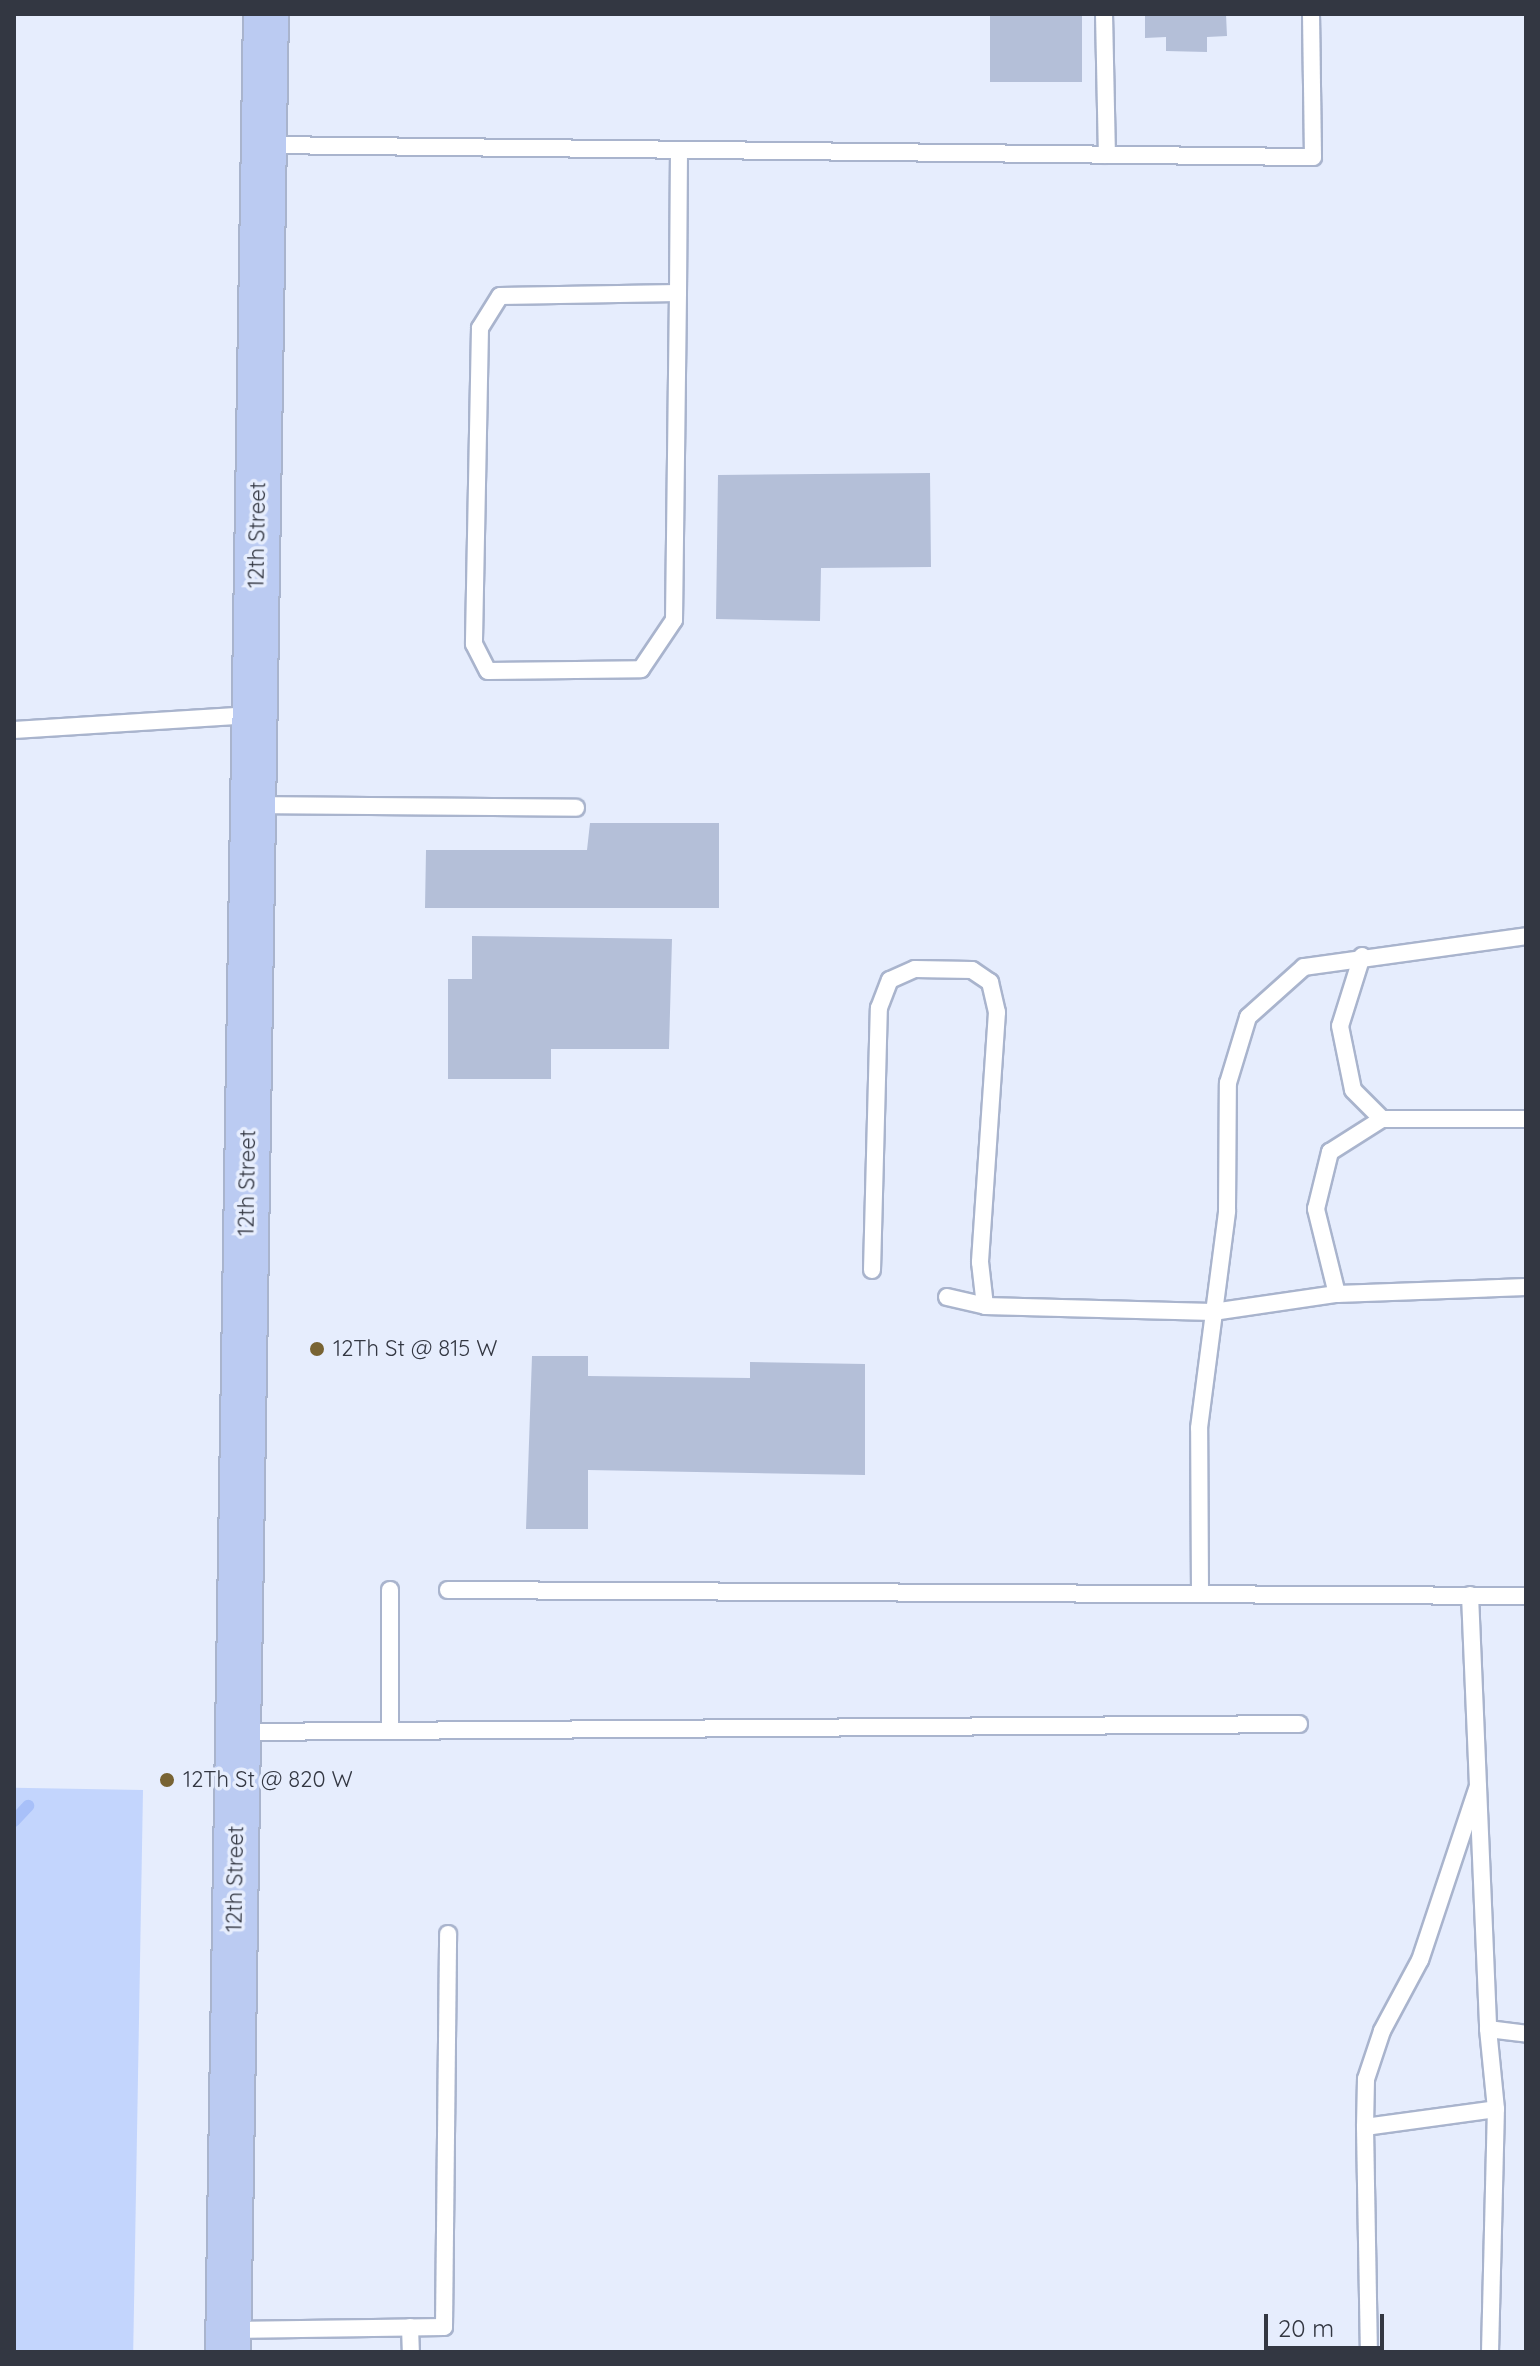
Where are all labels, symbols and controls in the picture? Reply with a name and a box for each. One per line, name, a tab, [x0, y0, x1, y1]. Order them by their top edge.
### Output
street label: 12th Street	[243, 482, 271, 588]
street label: 12th Street	[233, 1130, 261, 1236]
place label: 12Th St @ 815 W	[333, 1336, 498, 1362]
marker: 12Th St @ 815 W	[308, 1340, 326, 1358]
place label: 12Th St @ 820 W	[183, 1767, 353, 1793]
marker: 12Th St @ 820 W	[158, 1771, 176, 1789]
street label: 12th Street	[221, 1826, 249, 1932]
scale bar	[1268, 2298, 1388, 2348]
text: 20 m	[1278, 2313, 1334, 2343]

